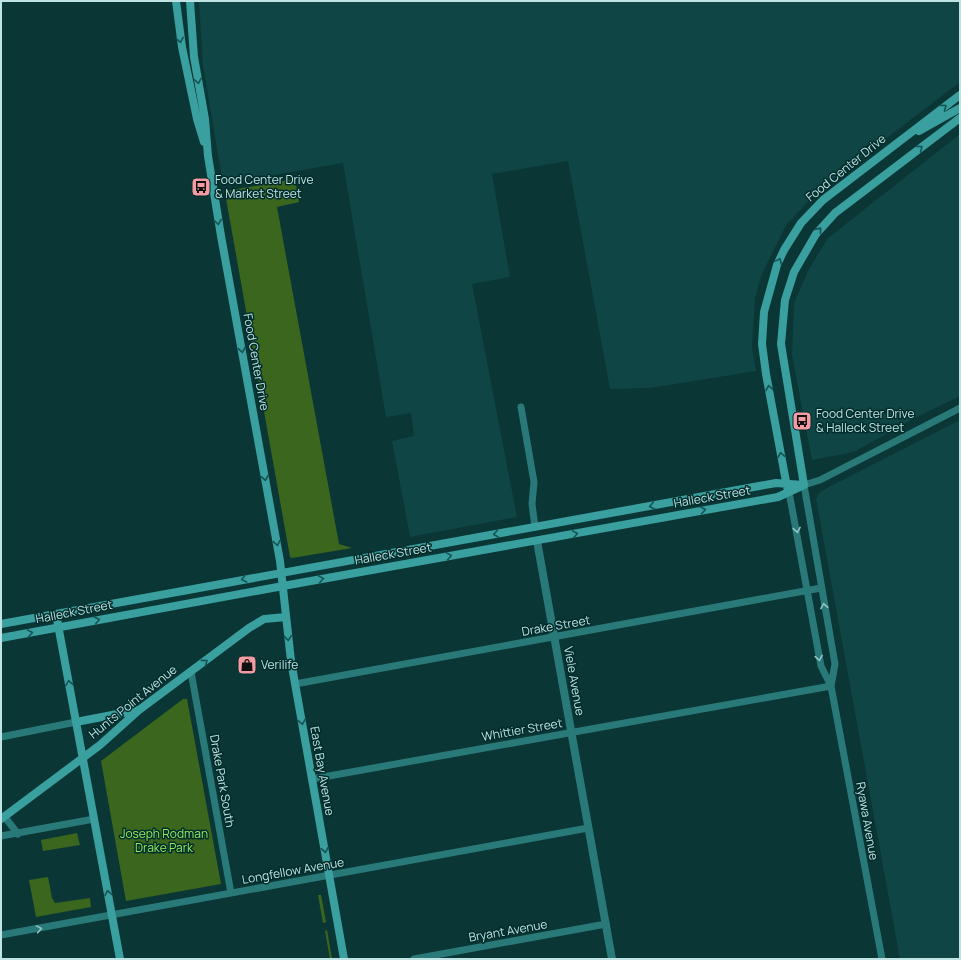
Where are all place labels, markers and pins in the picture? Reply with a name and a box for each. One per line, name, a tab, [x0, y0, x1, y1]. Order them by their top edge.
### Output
place label: Food Center Drive & Market Street	[215, 171, 313, 202]
bus stop icon: Food Center Drive & Market Street	[190, 176, 212, 198]
place label: Food Center Drive & Halleck Street	[816, 405, 914, 436]
bus stop icon: Food Center Drive & Halleck Street	[791, 410, 813, 432]
shop icon: Verilife	[236, 654, 258, 676]
place label: Verilife	[261, 656, 298, 673]

